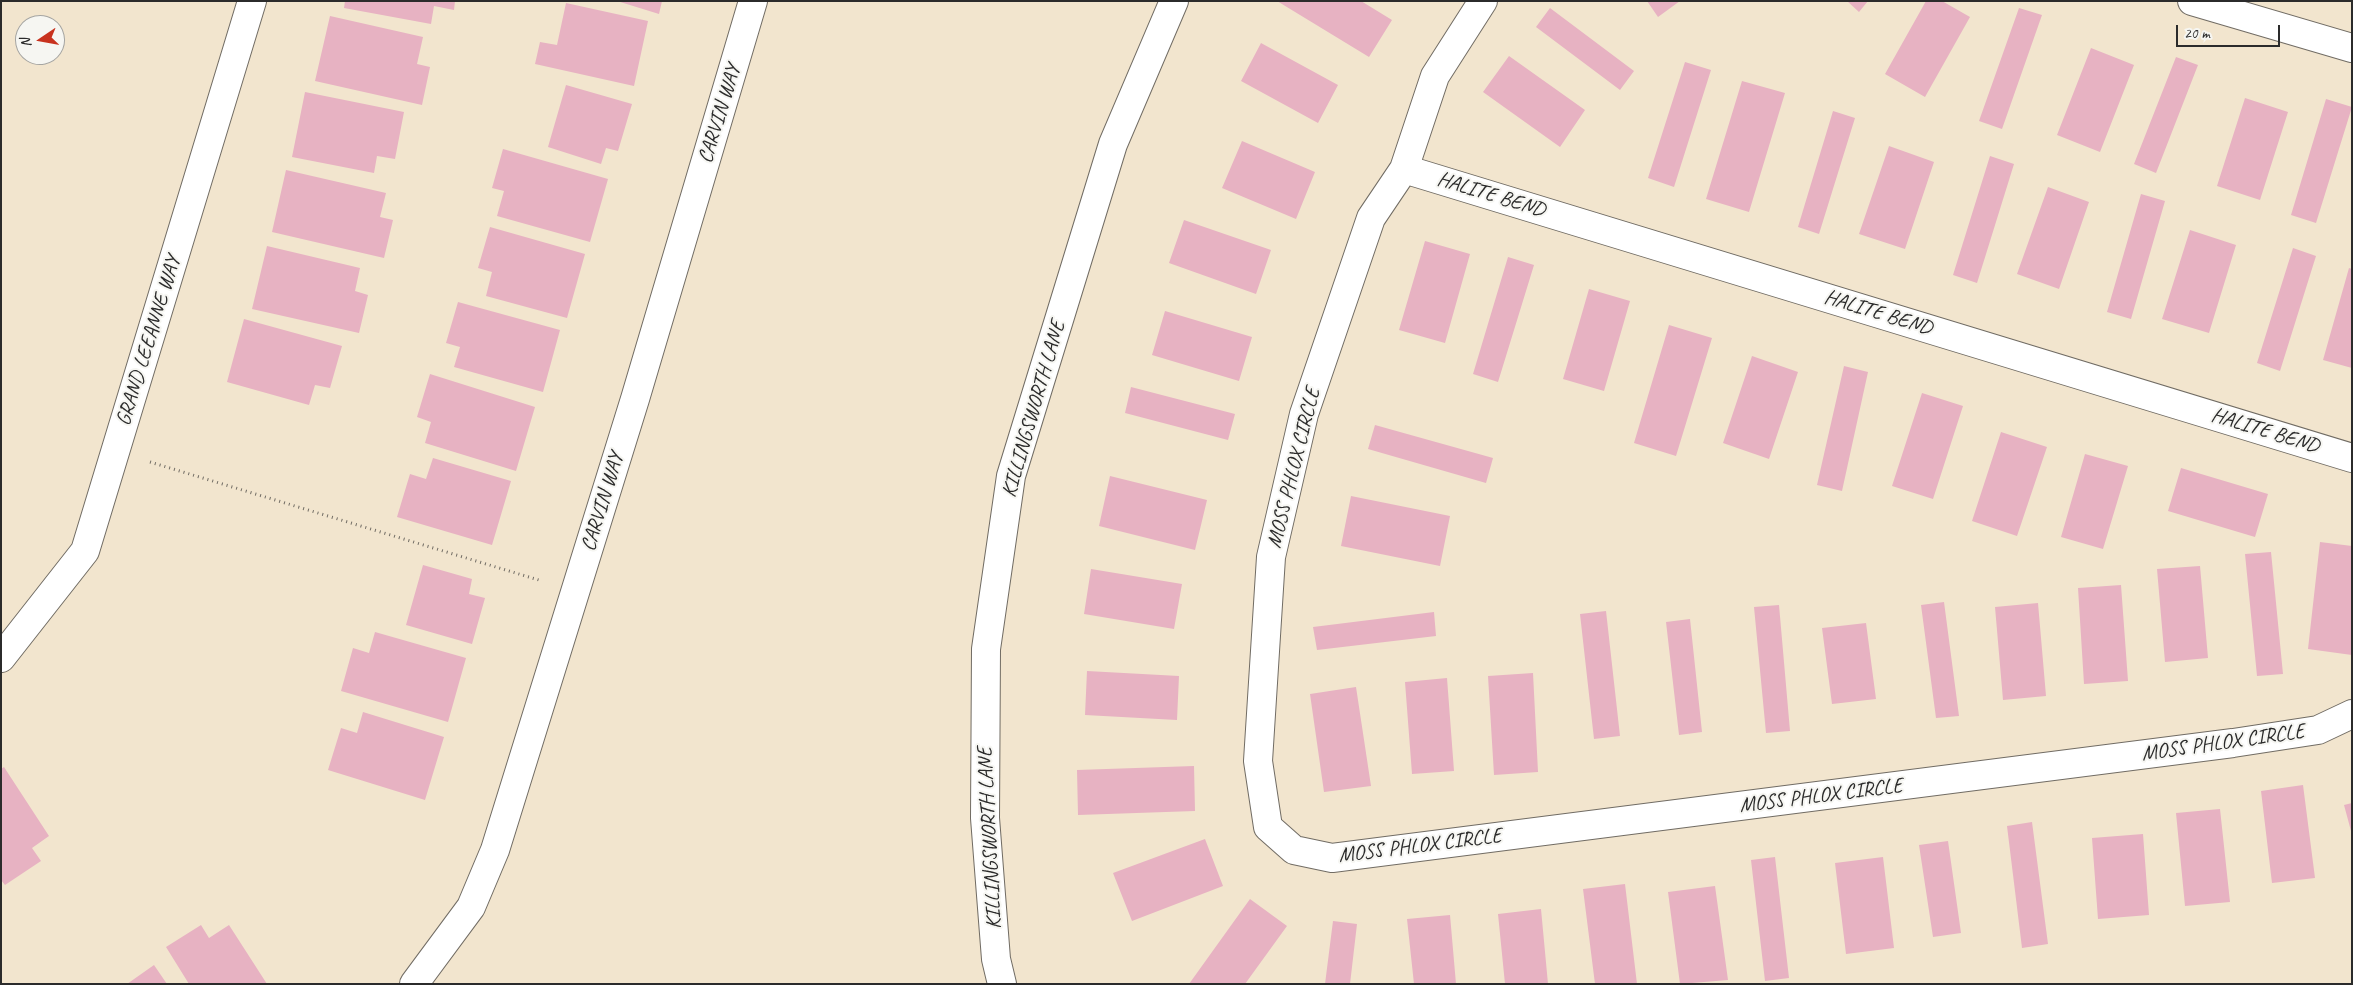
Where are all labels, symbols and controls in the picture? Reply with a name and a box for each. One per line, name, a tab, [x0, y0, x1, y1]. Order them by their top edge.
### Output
north arrow	[15, 15, 65, 65]
scale bar	[2178, 15, 2282, 47]
text: 20 m	[2184, 24, 2210, 43]
text: N	[17, 37, 35, 49]
street label: CARVIN WAY	[693, 62, 747, 166]
street label: HALITE BEND	[1434, 167, 1548, 223]
street label: GRAND LEEANNE WAY	[111, 253, 187, 429]
street label: HALITE BEND	[1821, 285, 1935, 341]
street label: KILLINGSWORTH LANE	[997, 318, 1071, 500]
street label: MOSS PHLOX CIRCLE	[1262, 385, 1326, 551]
street label: HALITE BEND	[2208, 403, 2322, 459]
street label: CARVIN WAY	[576, 450, 630, 554]
street label: MOSS PHLOX CIRCLE	[2140, 719, 2306, 767]
street label: KILLINGSWORTH LANE	[973, 746, 1007, 930]
street label: MOSS PHLOX CIRCLE	[1738, 773, 1904, 819]
street label: MOSS PHLOX CIRCLE	[1337, 823, 1503, 869]

